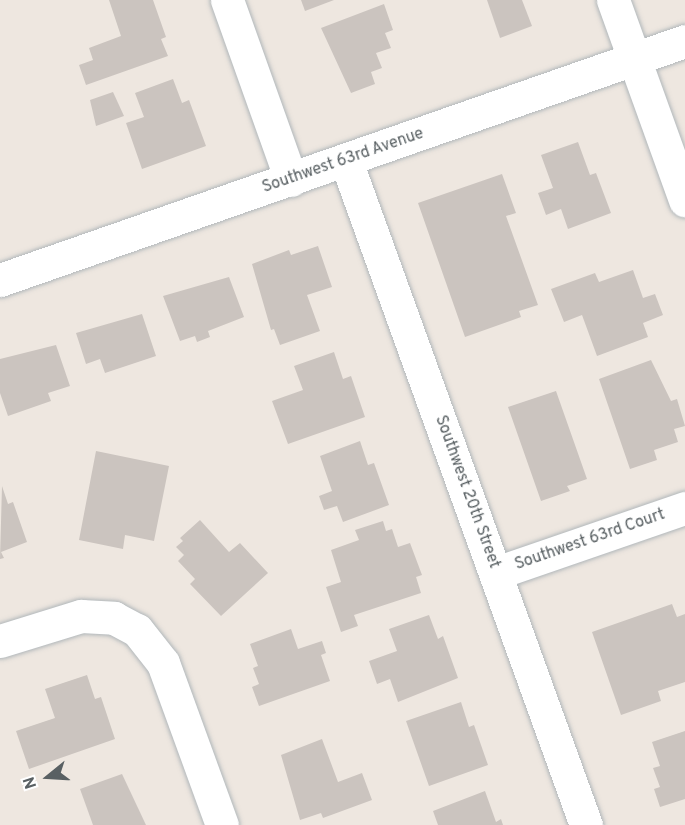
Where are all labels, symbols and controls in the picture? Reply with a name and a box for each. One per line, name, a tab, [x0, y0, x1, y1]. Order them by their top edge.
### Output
street label: Southwest 63rd Avenue	[260, 124, 426, 198]
street label: Southwest 20th Street	[430, 413, 504, 571]
street label: Southwest 63rd Court	[512, 505, 668, 575]
north arrow	[18, 747, 78, 807]
text: N	[20, 774, 42, 791]

